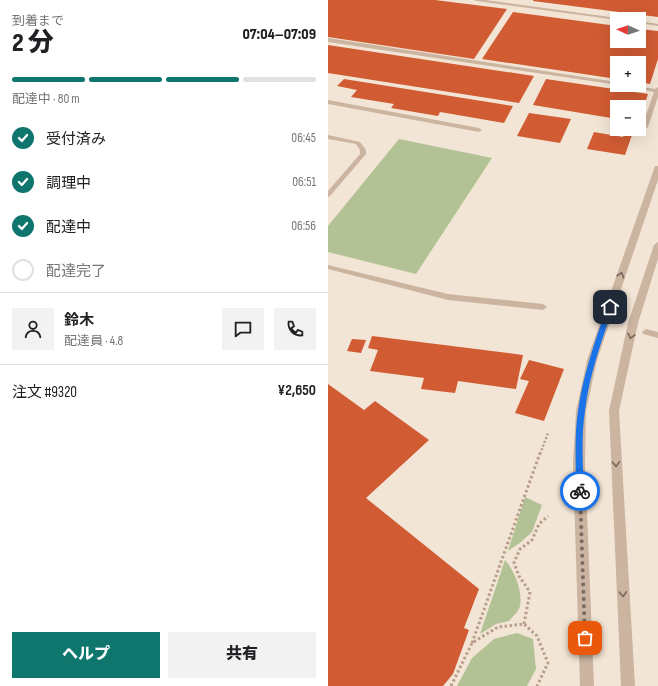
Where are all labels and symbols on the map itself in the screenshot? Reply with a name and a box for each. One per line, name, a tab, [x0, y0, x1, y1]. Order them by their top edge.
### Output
north arrow	[610, 12, 646, 48]
one-way arrow	[616, 272, 625, 279]
pin	[593, 290, 627, 324]
one-way arrow	[627, 332, 635, 339]
one-way arrow	[612, 461, 620, 467]
courier	[560, 471, 600, 511]
one-way arrow	[619, 591, 628, 597]
pin	[568, 621, 602, 655]

